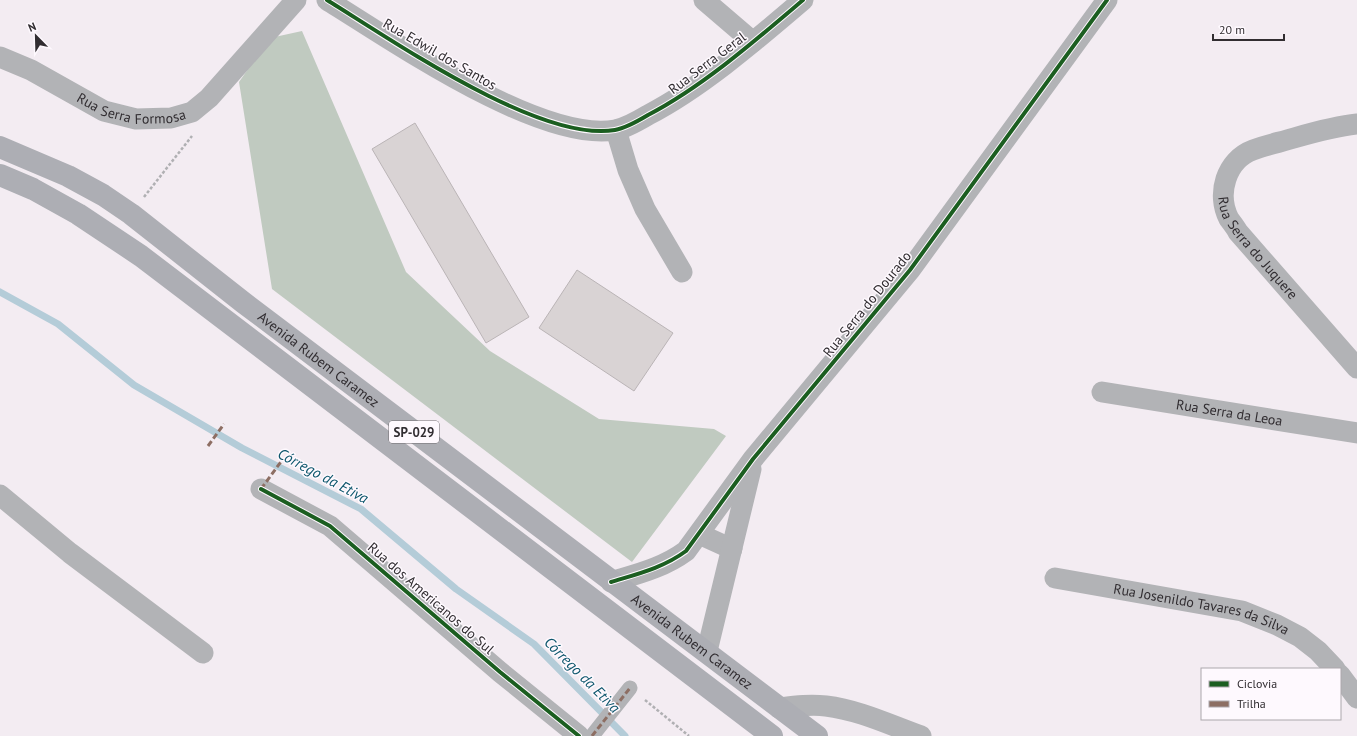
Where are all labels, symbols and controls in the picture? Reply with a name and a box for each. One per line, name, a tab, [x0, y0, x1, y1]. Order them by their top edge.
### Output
street label: Rua Edwil dos Santos	[380, 14, 500, 94]
north arrow	[16, 16, 56, 56]
scale bar	[1213, 16, 1284, 42]
text: N	[26, 19, 38, 35]
text: 20 m	[1219, 22, 1245, 37]
street label: Rua Serra Geral	[665, 28, 749, 98]
street label: Rua Serra Formosa	[74, 89, 188, 128]
street label: Rua Serra do Juquere	[1214, 196, 1302, 303]
street label: Rua Serra do Dourado	[819, 247, 915, 361]
street label: Avenida Rubem Caramez	[254, 308, 383, 411]
street label: Rua Serra da Leoa	[1175, 395, 1284, 430]
road number: SP-029	[389, 421, 439, 443]
water label: Córrego da Etiva	[275, 444, 372, 508]
street label: Rua dos Americanos do Sul	[364, 538, 498, 658]
street label: Rua Josenildo Tavares da Silva	[1112, 579, 1293, 639]
street label: Avenida Rubem Caramez	[628, 590, 756, 693]
water label: Córrego da Etiva	[540, 633, 625, 717]
legend	[1201, 668, 1341, 720]
text: Ciclovia	[1237, 676, 1277, 691]
text: Trilha	[1237, 696, 1266, 711]

